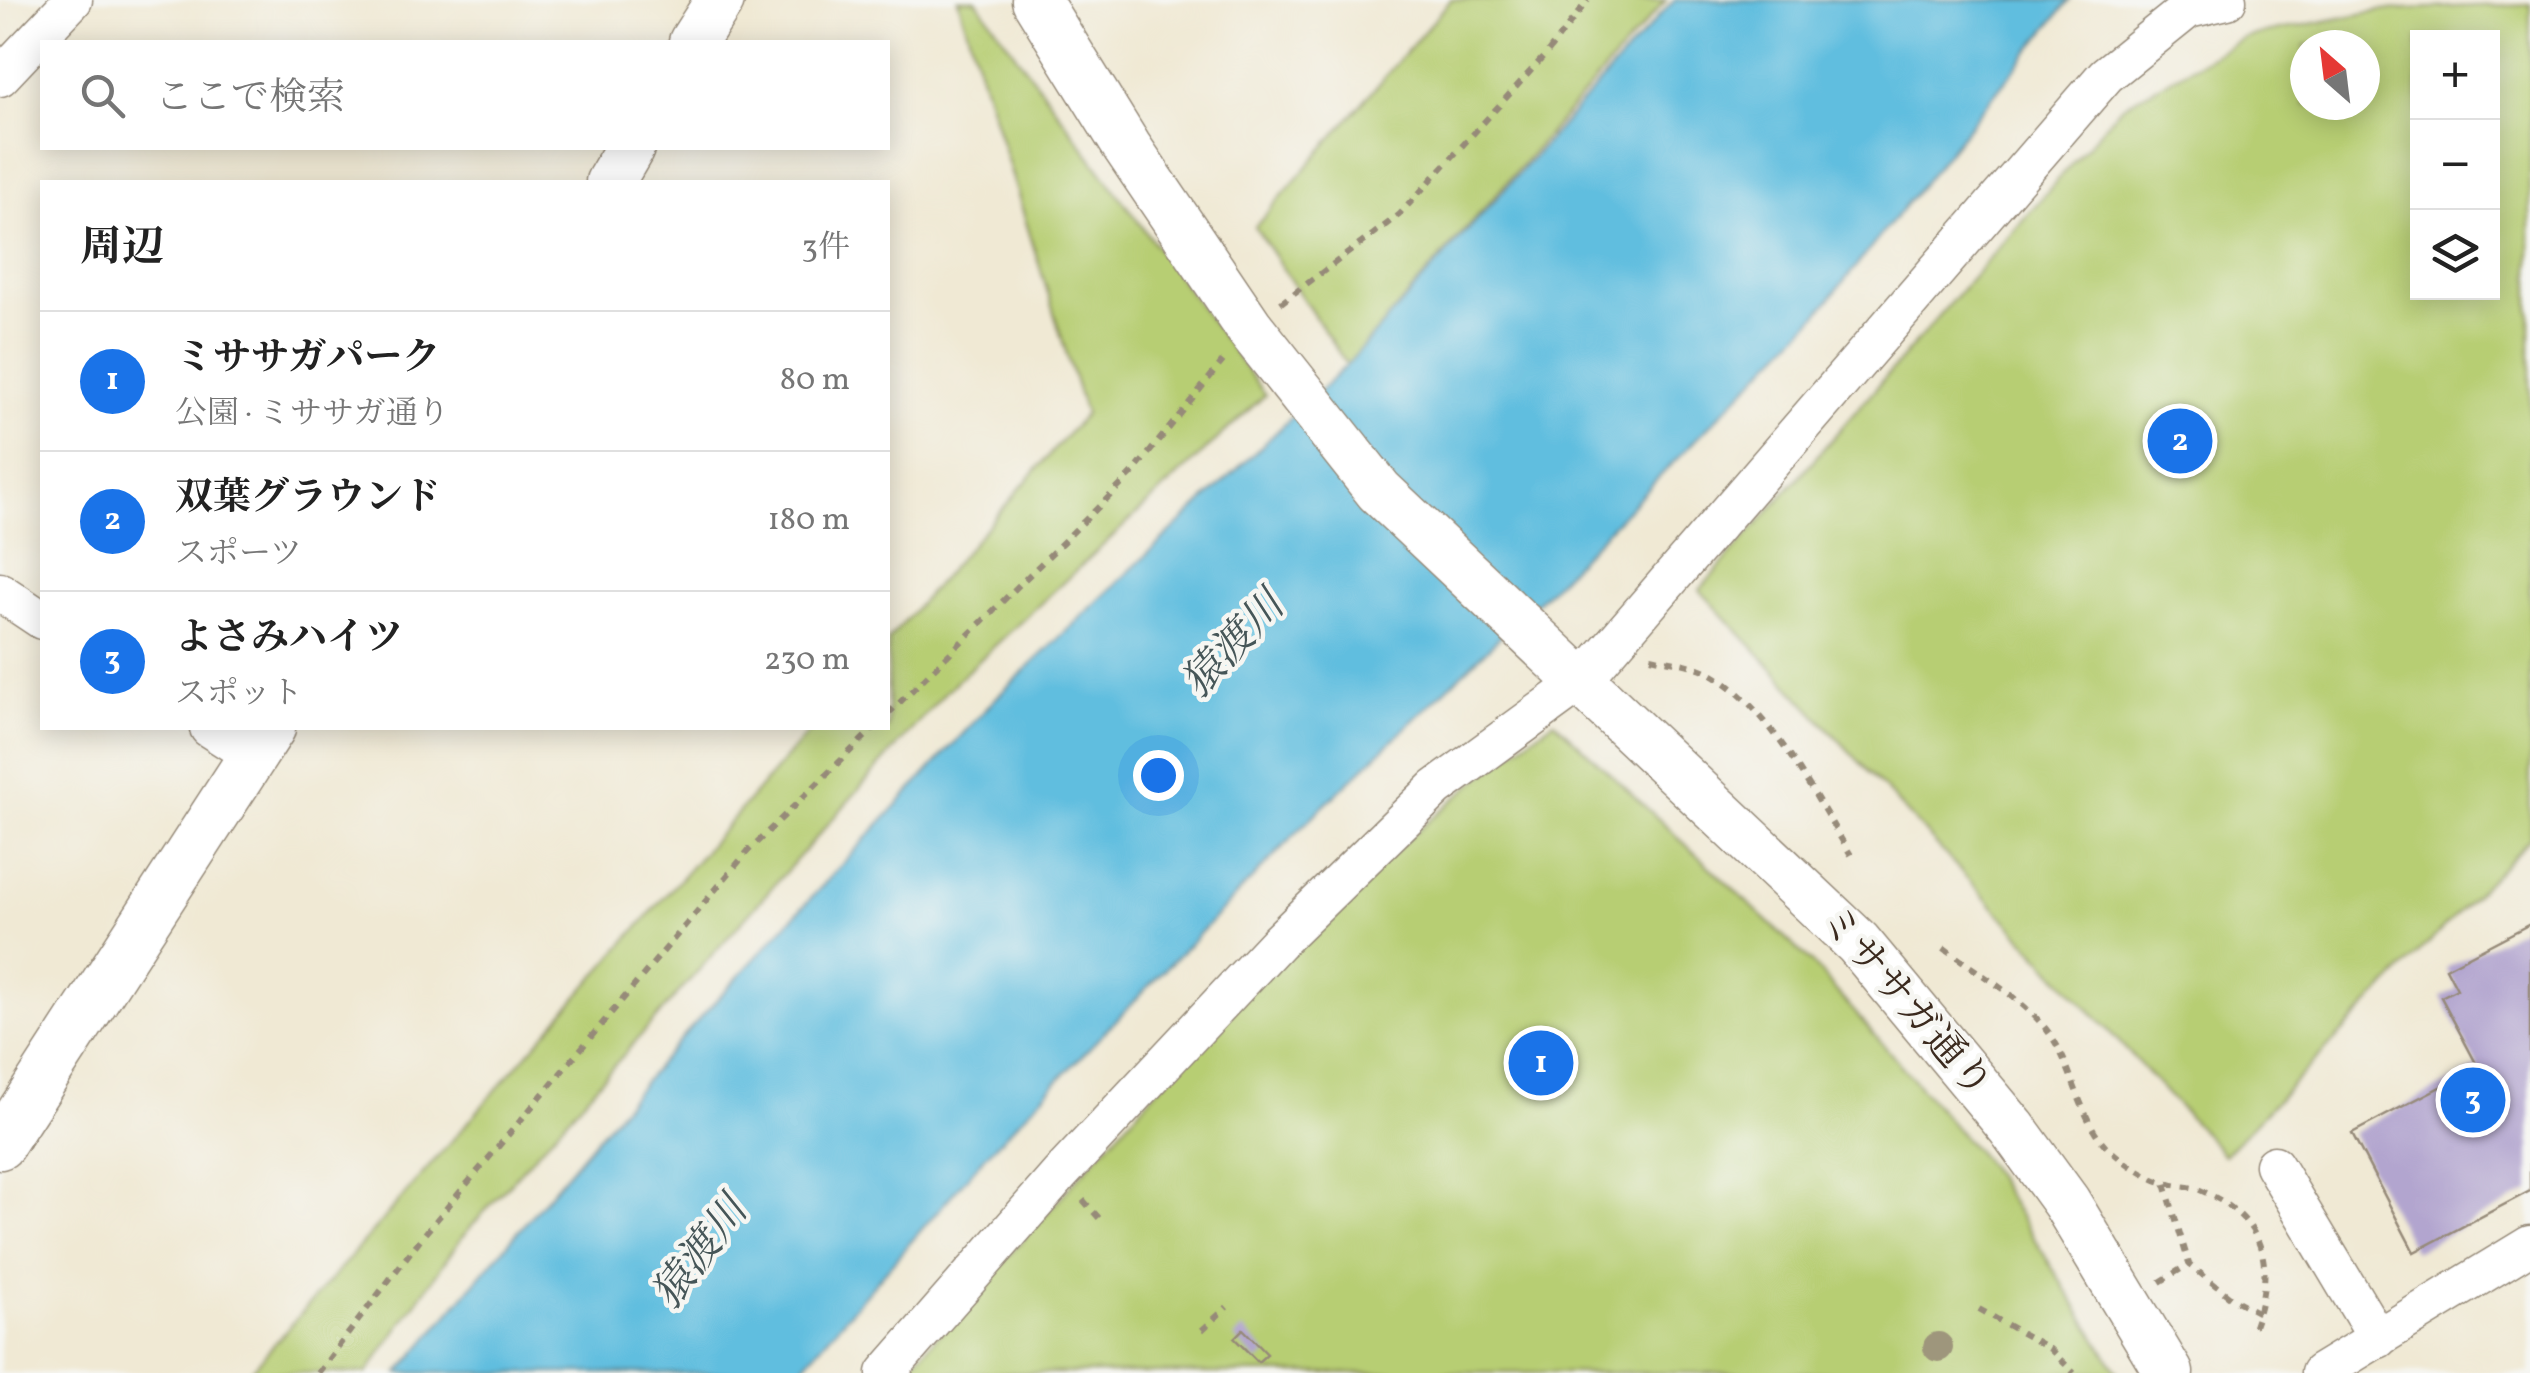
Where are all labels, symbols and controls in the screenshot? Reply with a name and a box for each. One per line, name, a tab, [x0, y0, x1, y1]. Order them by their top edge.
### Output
north arrow	[2290, 30, 2380, 120]
map controls	[2410, 30, 2500, 300]
button: +	[2410, 30, 2500, 120]
search box	[40, 40, 890, 150]
icon: search	[75, 68, 130, 123]
text: ここで検索	[155, 73, 345, 126]
button: −	[2410, 120, 2500, 210]
button: layers	[2410, 210, 2500, 300]
text: 周辺	[80, 220, 164, 279]
text: 3件	[802, 227, 850, 271]
text: ミササガパーク	[175, 333, 440, 386]
text: 1	[106, 359, 119, 403]
text: 80 m	[780, 359, 850, 403]
text: 公園 · ミササガ通り	[175, 393, 449, 437]
pin: 2	[2148, 404, 2212, 478]
text: 双葉グラウンド	[175, 473, 441, 526]
text: 2	[104, 499, 121, 543]
text: 180 m	[767, 499, 850, 543]
text: スポーツ	[175, 533, 302, 577]
water label: 猿渡川	[1170, 577, 1302, 712]
text: よさみハイツ	[175, 613, 403, 666]
text: 3	[104, 639, 121, 683]
text: 230 m	[764, 639, 850, 683]
text: スポット	[175, 673, 303, 717]
your location	[1133, 750, 1184, 801]
street label: ミササガ通り	[1804, 894, 2004, 1112]
pin: 1	[1508, 1026, 1574, 1100]
pin: 3	[2440, 1062, 2506, 1138]
water label: 猿渡川	[641, 1183, 766, 1322]

